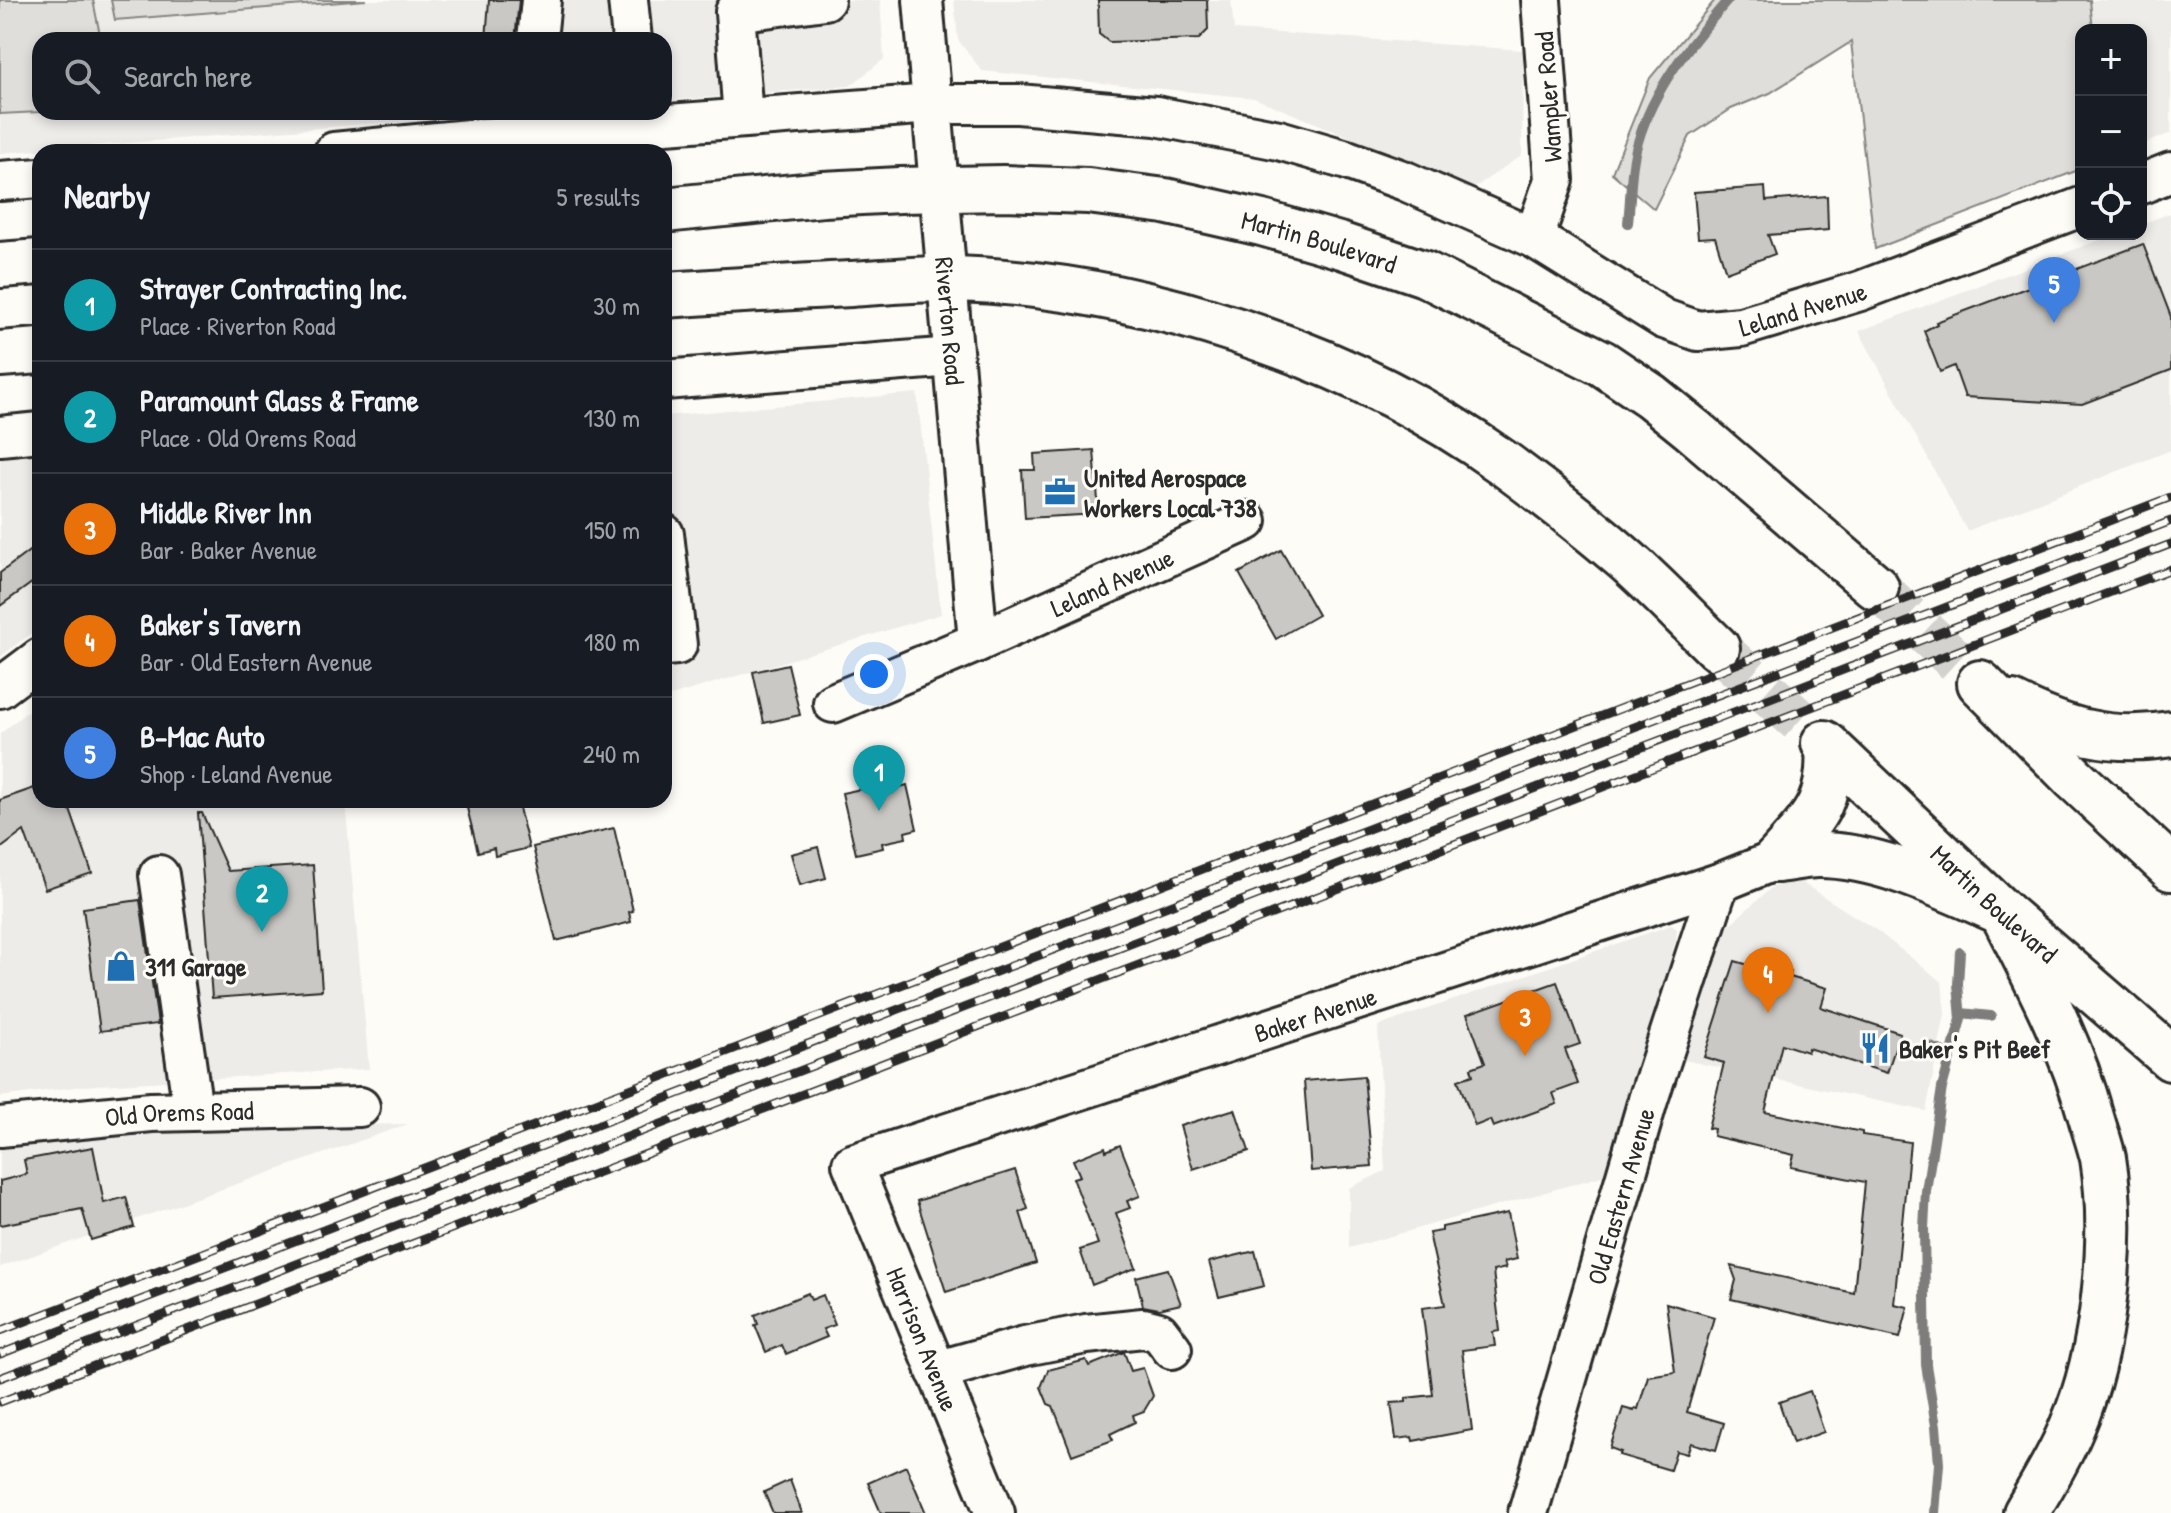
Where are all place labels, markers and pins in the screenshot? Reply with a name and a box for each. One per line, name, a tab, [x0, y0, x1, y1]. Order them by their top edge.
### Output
pin: 5	[2028, 257, 2080, 323]
place label: United Aerospace Workers Local 738	[1084, 460, 1257, 525]
office icon: United Aerospace Workers Local 738	[1043, 475, 1077, 509]
pin: 1	[853, 745, 905, 811]
pin: 2	[236, 866, 288, 932]
pin: 4	[1742, 947, 1794, 1013]
shop icon: 311 Garage	[104, 949, 138, 983]
place label: 311 Garage	[145, 949, 247, 985]
pin: 3	[1499, 990, 1551, 1056]
restaurant icon: Baker's Pit Beef	[1858, 1031, 1892, 1065]
place label: Baker's Pit Beef	[1899, 1031, 2051, 1066]

